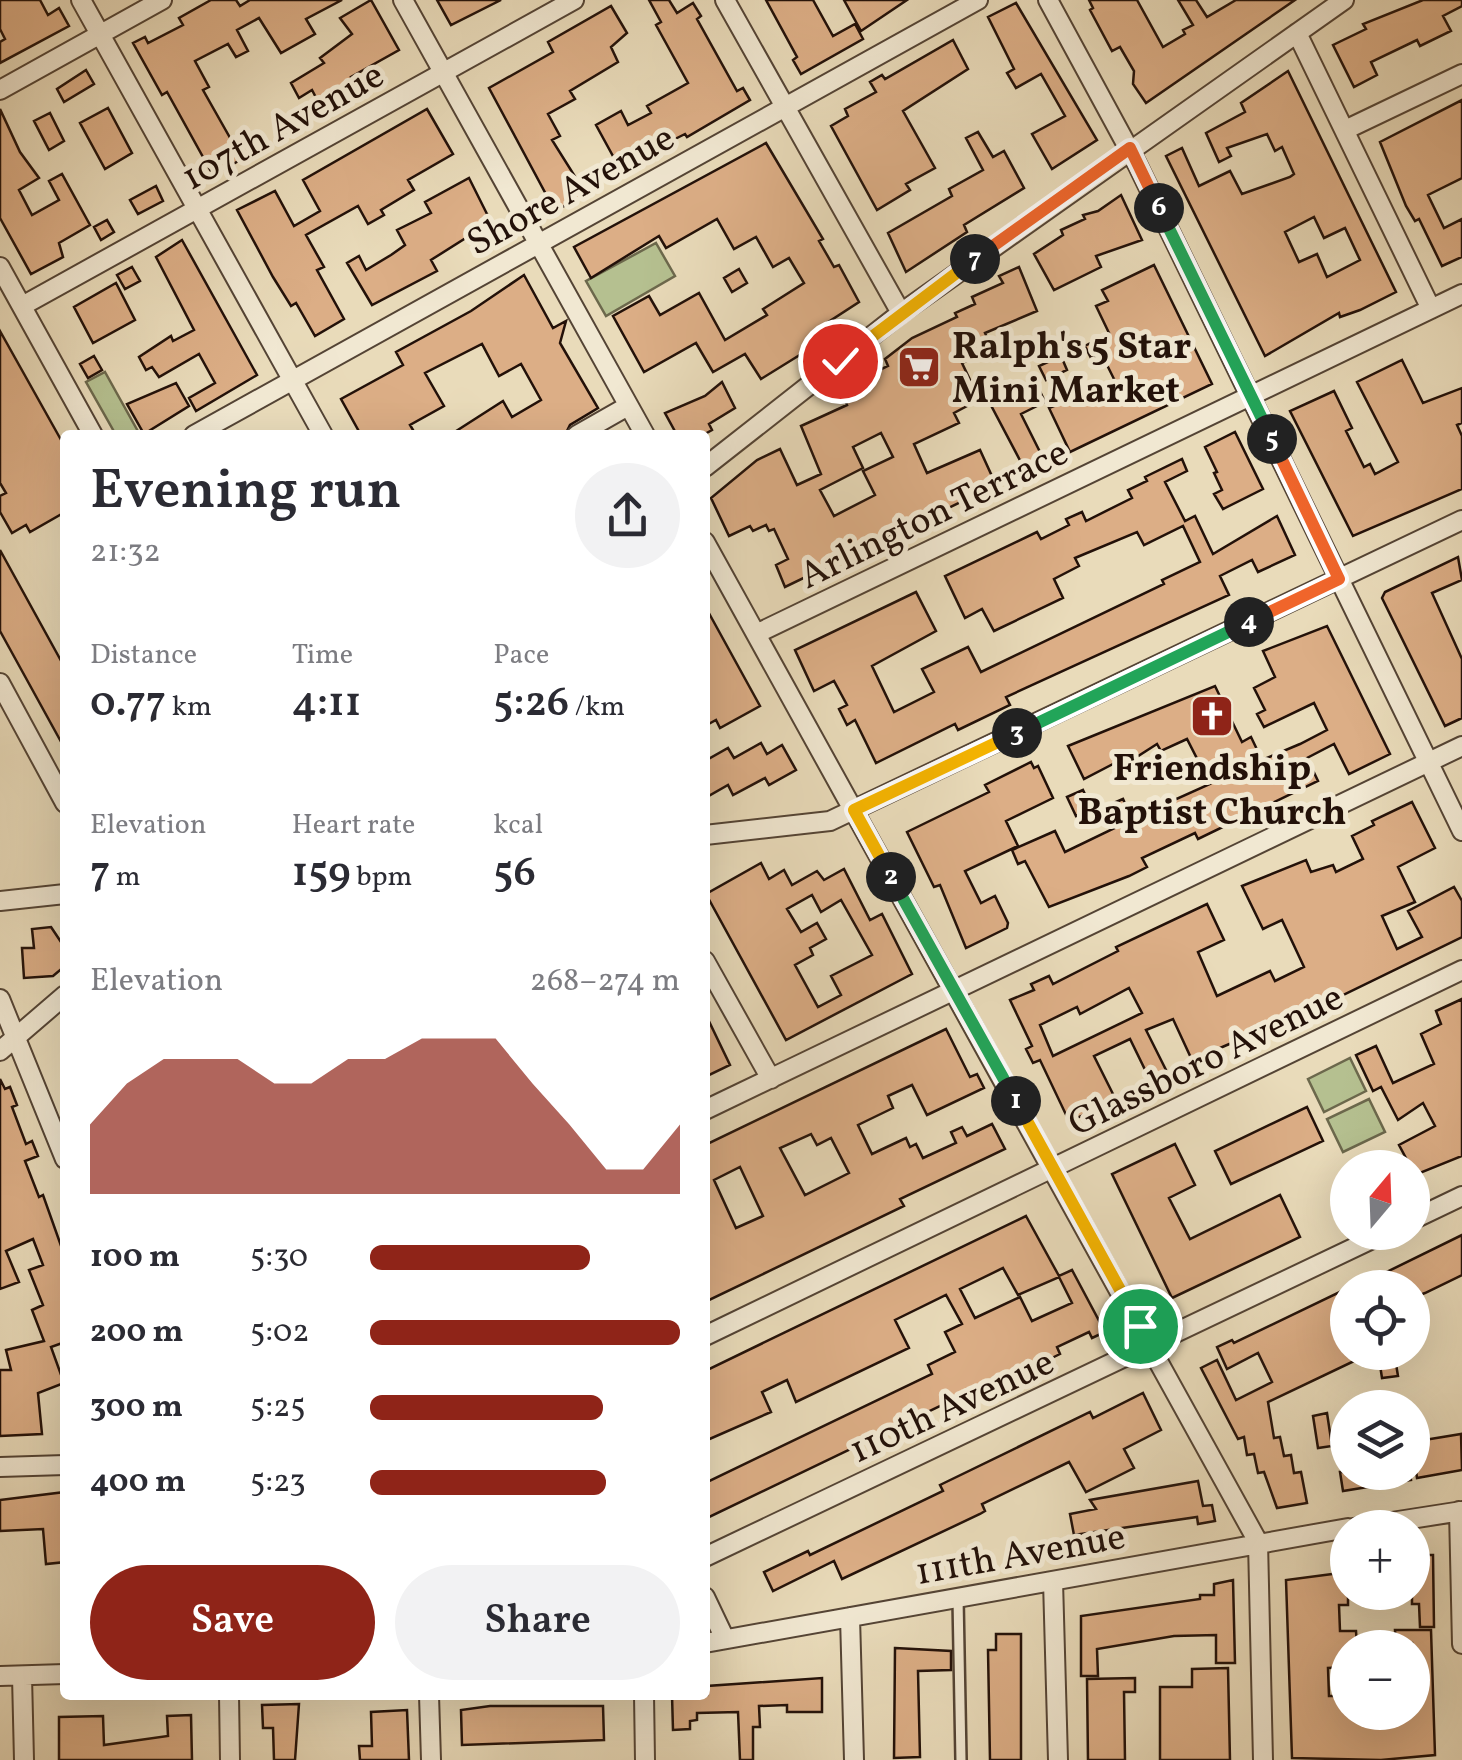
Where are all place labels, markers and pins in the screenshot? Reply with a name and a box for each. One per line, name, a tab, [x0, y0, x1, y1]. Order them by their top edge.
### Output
pin: 6	[1134, 183, 1184, 233]
pin: 7	[950, 234, 1000, 284]
pin	[798, 319, 883, 404]
place label: Ralph's 5 Star Mini Market	[952, 322, 1191, 419]
supermarket icon: Ralph's 5 Star Mini Market	[896, 344, 942, 390]
pin: 5	[1247, 414, 1297, 464]
pin: 4	[1224, 597, 1274, 647]
church icon: Friendship Baptist Church	[1189, 693, 1235, 739]
pin: 3	[992, 708, 1042, 758]
place label: Friendship Baptist Church	[1078, 744, 1346, 841]
pin: 2	[866, 852, 916, 902]
pin: 1	[991, 1076, 1041, 1126]
pin	[1098, 1284, 1183, 1369]

